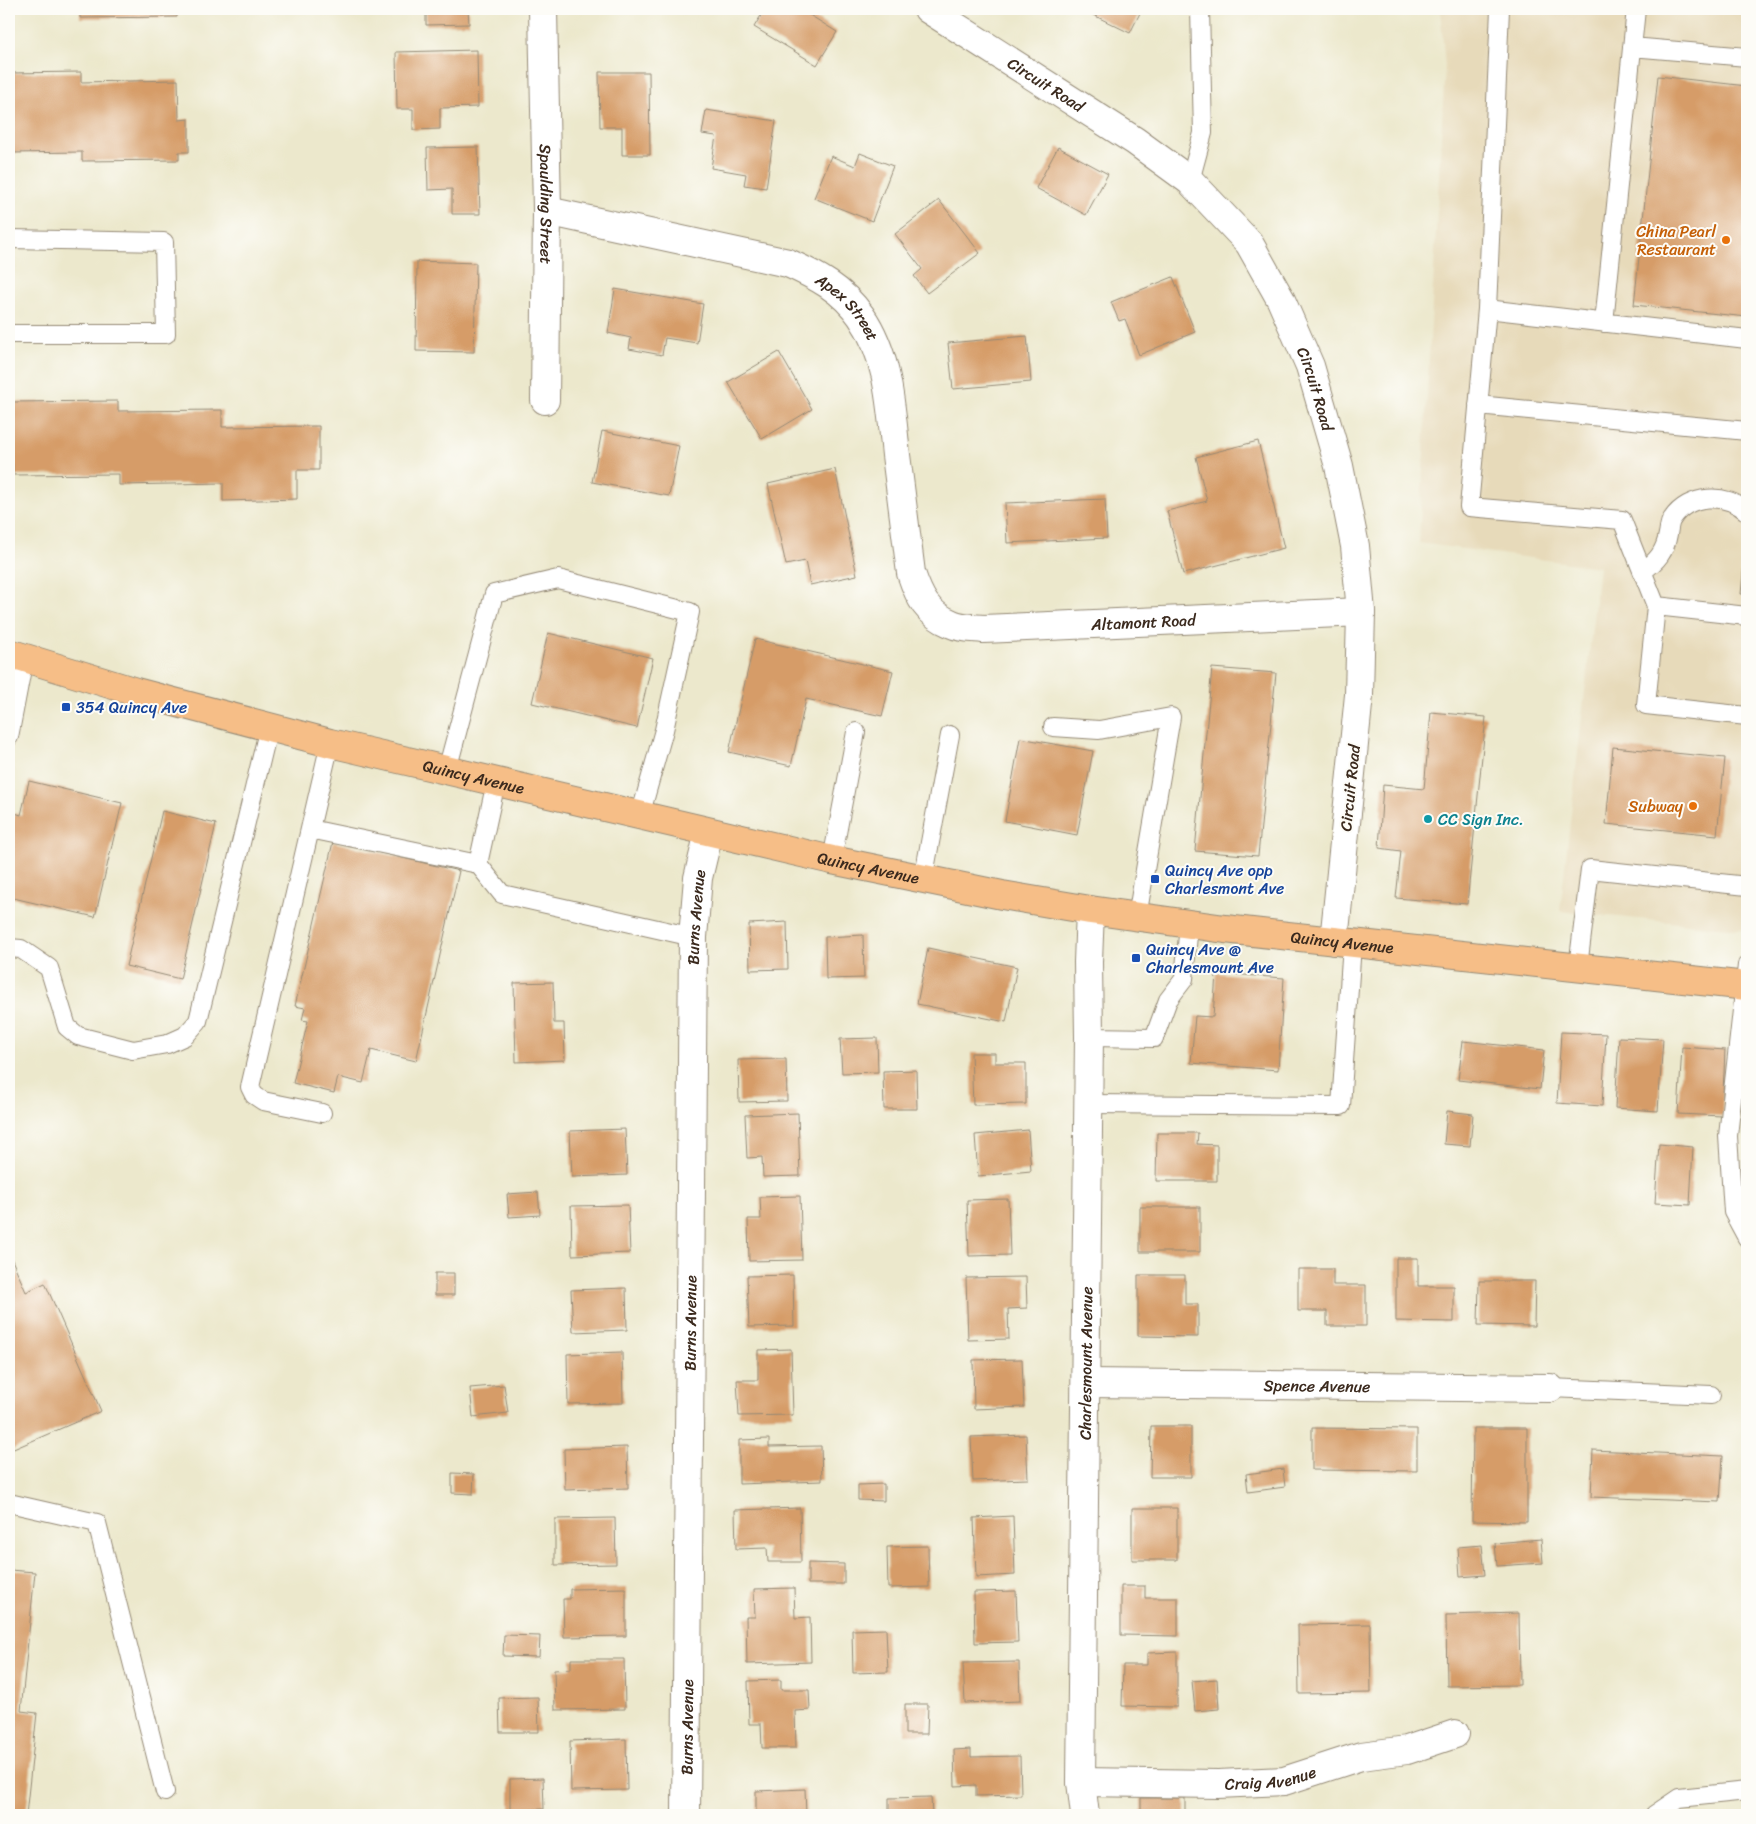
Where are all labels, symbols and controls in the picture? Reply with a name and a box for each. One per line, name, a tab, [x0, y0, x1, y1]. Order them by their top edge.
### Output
street label: Circuit Road	[1002, 49, 1092, 121]
street label: Spaulding Street	[531, 144, 562, 264]
place label: China Pearl Restaurant	[1636, 217, 1716, 264]
marker: China Pearl Restaurant	[1720, 234, 1732, 246]
street label: Apex Street	[809, 265, 887, 346]
street label: Circuit Road	[1289, 342, 1343, 436]
street label: Altamont Road	[1090, 605, 1198, 639]
place label: 354 Quincy Ave	[76, 693, 187, 722]
marker: 354 Quincy Ave	[60, 701, 72, 713]
street label: Circuit Road	[1331, 742, 1369, 833]
street label: Quincy Avenue	[420, 751, 528, 802]
place label: Subway	[1628, 792, 1684, 821]
marker: Subway	[1687, 800, 1699, 812]
place label: CC Sign Inc.	[1438, 805, 1524, 834]
marker: CC Sign Inc.	[1422, 813, 1434, 825]
street label: Quincy Avenue	[814, 843, 922, 892]
place label: Quincy Ave opp Charlesmont Ave	[1165, 856, 1284, 903]
street label: Burns Avenue	[678, 866, 714, 965]
marker: Quincy Ave opp Charlesmont Ave	[1149, 873, 1161, 885]
street label: Quincy Avenue	[1289, 922, 1396, 962]
place label: Quincy Ave @ Charlesmount Ave	[1146, 935, 1274, 982]
marker: Quincy Ave @ Charlesmount Ave	[1130, 952, 1142, 964]
street label: Burns Avenue	[675, 1275, 705, 1371]
street label: Charlesmount Avenue	[1070, 1286, 1101, 1440]
street label: Spence Avenue	[1263, 1370, 1371, 1401]
street label: Burns Avenue	[672, 1679, 702, 1775]
street label: Craig Avenue	[1224, 1757, 1320, 1798]

